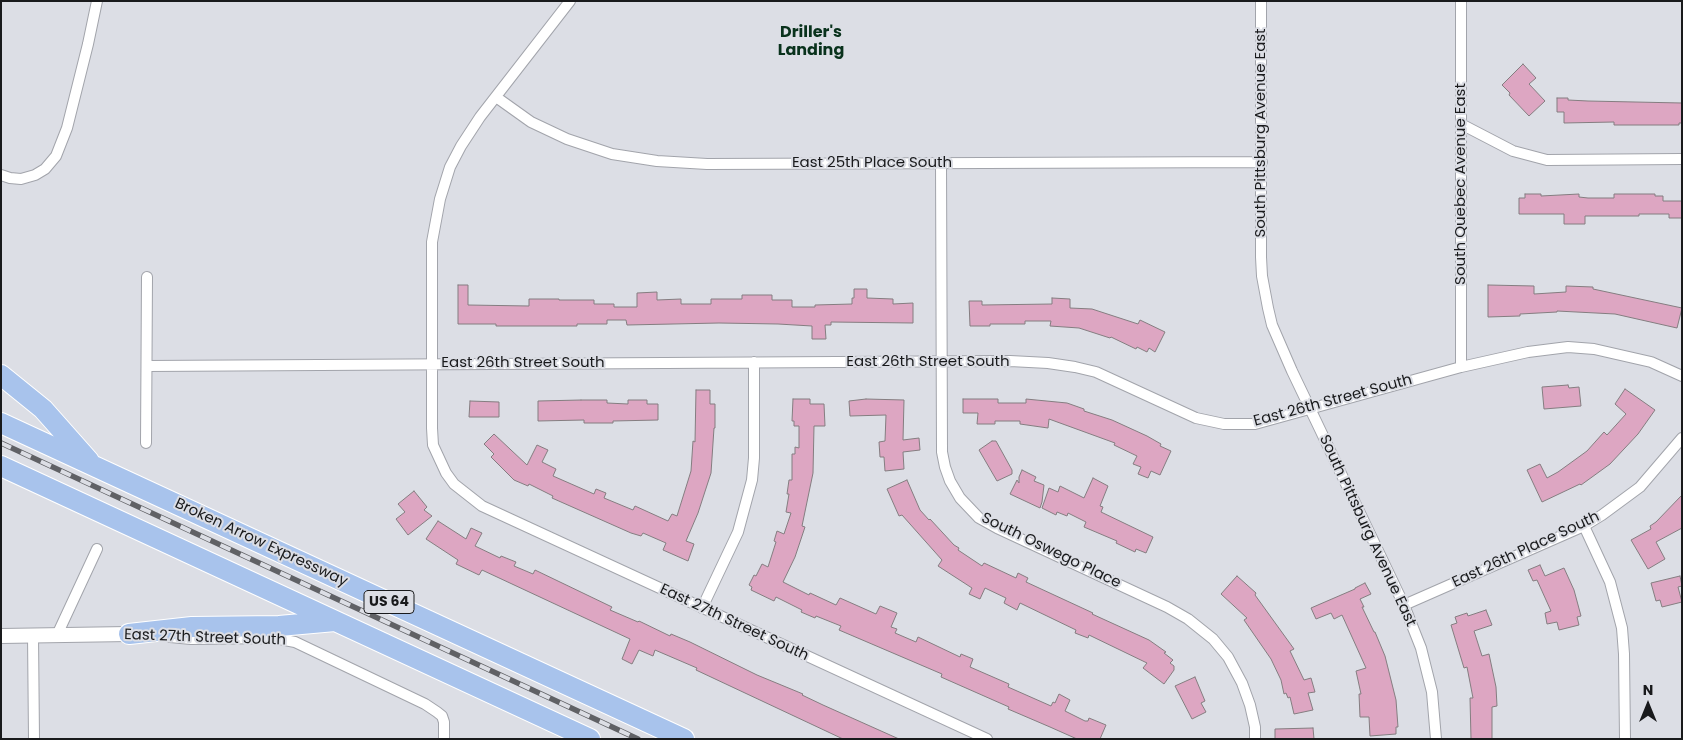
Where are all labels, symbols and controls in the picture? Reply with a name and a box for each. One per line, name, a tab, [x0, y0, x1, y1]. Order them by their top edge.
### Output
district label: Driller's Landing	[778, 23, 844, 61]
street label: South Pittsburg Avenue East	[1252, 28, 1270, 238]
street label: South Quebec Avenue East	[1452, 83, 1470, 285]
street label: East 25th Place South	[792, 154, 952, 172]
street label: East 26th Street South	[846, 353, 1010, 371]
street label: East 26th Street South	[441, 354, 605, 372]
street label: East 26th Street South	[1252, 371, 1414, 431]
street label: South Pittsburg Avenue East	[1315, 432, 1419, 630]
street label: Broken Arrow Expressway	[172, 495, 350, 591]
street label: East 26th Place South	[1450, 508, 1602, 592]
street label: South Oswego Place	[978, 509, 1124, 593]
street label: East 27th Street South	[657, 581, 811, 665]
road number: US 64	[364, 590, 414, 614]
street label: East 27th Street South	[124, 626, 286, 650]
north arrow	[1623, 680, 1673, 730]
text: N	[1643, 680, 1653, 700]

